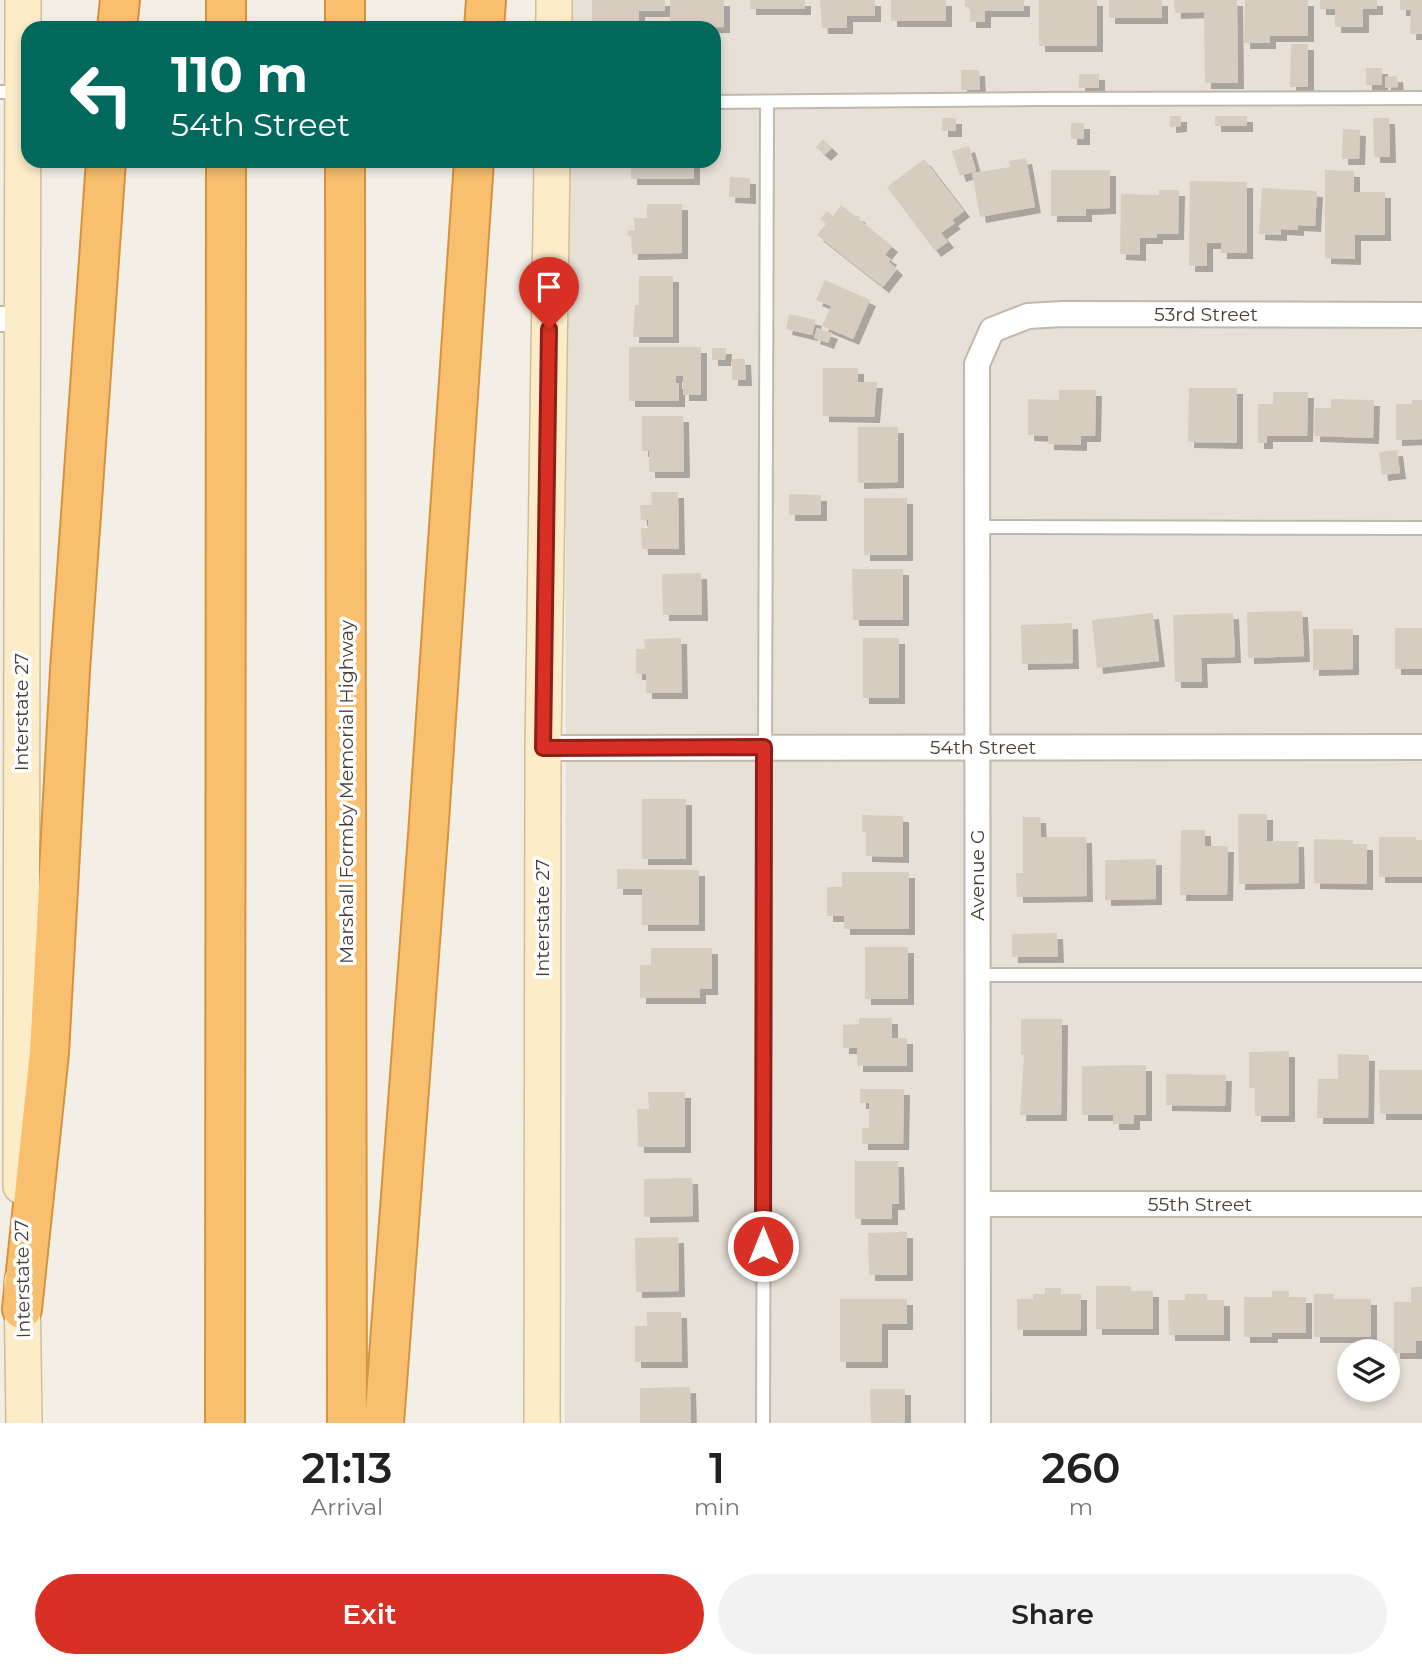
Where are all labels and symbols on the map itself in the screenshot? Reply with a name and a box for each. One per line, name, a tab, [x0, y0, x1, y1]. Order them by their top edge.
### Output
pin	[519, 257, 579, 329]
street label: 53rd Street	[1154, 303, 1258, 326]
street label: Marshall Formby Memorial Highway	[335, 619, 358, 964]
street label: Interstate 27	[10, 653, 33, 771]
street label: 54th Street	[930, 736, 1036, 759]
street label: Avenue G	[966, 829, 989, 921]
street label: Interstate 27	[531, 859, 554, 977]
street label: 55th Street	[1148, 1193, 1252, 1216]
position arrow	[726, 1209, 800, 1283]
street label: Interstate 27	[10, 1220, 35, 1338]

